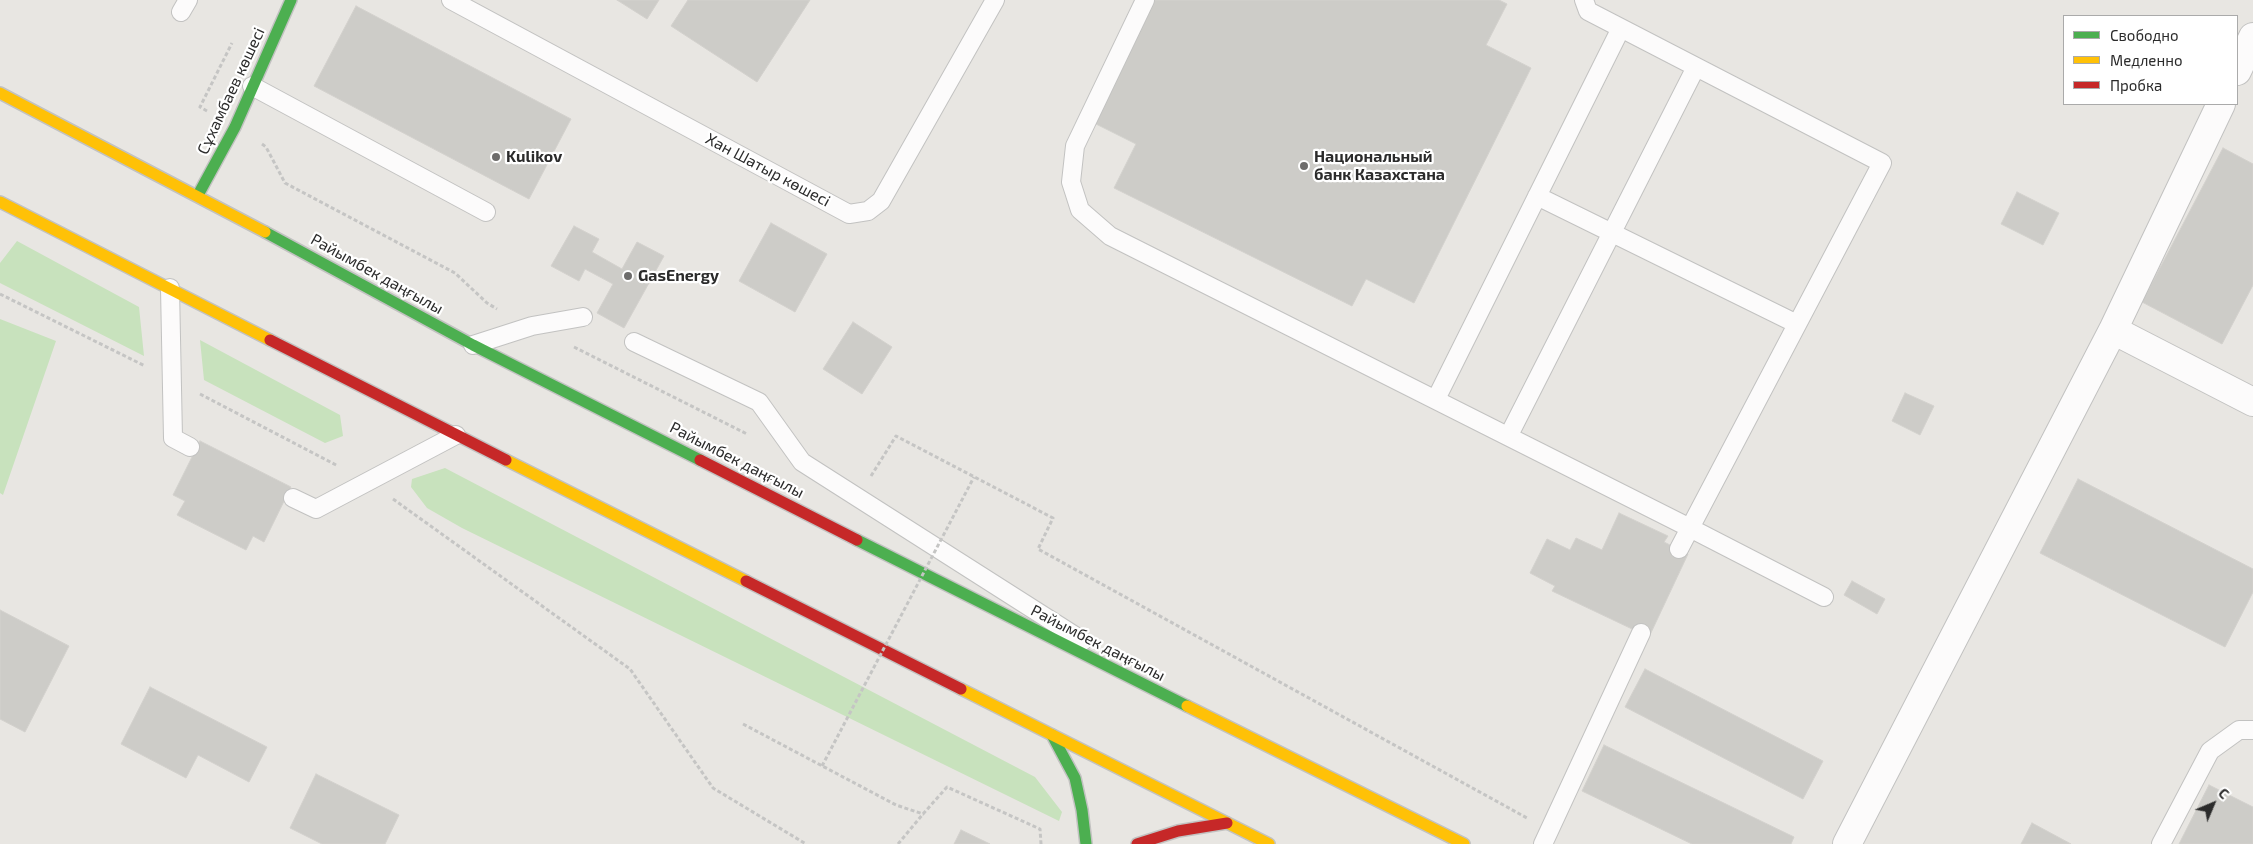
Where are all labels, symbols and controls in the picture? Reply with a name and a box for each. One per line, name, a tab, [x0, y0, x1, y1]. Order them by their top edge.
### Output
legend	[2063, 15, 2238, 105]
street label: Сұхамбаев көшесі	[193, 24, 269, 158]
text: Свободно	[2110, 26, 2179, 44]
text: Медленно	[2110, 51, 2183, 69]
text: Пробка	[2110, 76, 2162, 94]
street label: Хан Шатыр көшесі	[702, 129, 834, 211]
place label: Kulikov	[506, 147, 562, 167]
place label: Национальный банк Казахстана	[1314, 147, 1445, 185]
marker: Kulikov	[490, 151, 502, 163]
marker: Национальный банк Казахстана	[1298, 160, 1310, 172]
street label: Райымбек даңғылы	[308, 230, 446, 318]
place label: GasEnergy	[638, 266, 719, 286]
marker: GasEnergy	[622, 270, 634, 282]
street label: Райымбек даңғылы	[667, 418, 807, 502]
street label: Райымбек даңғылы	[1028, 601, 1168, 685]
north arrow	[2188, 779, 2238, 829]
text: С	[2215, 784, 2233, 802]

